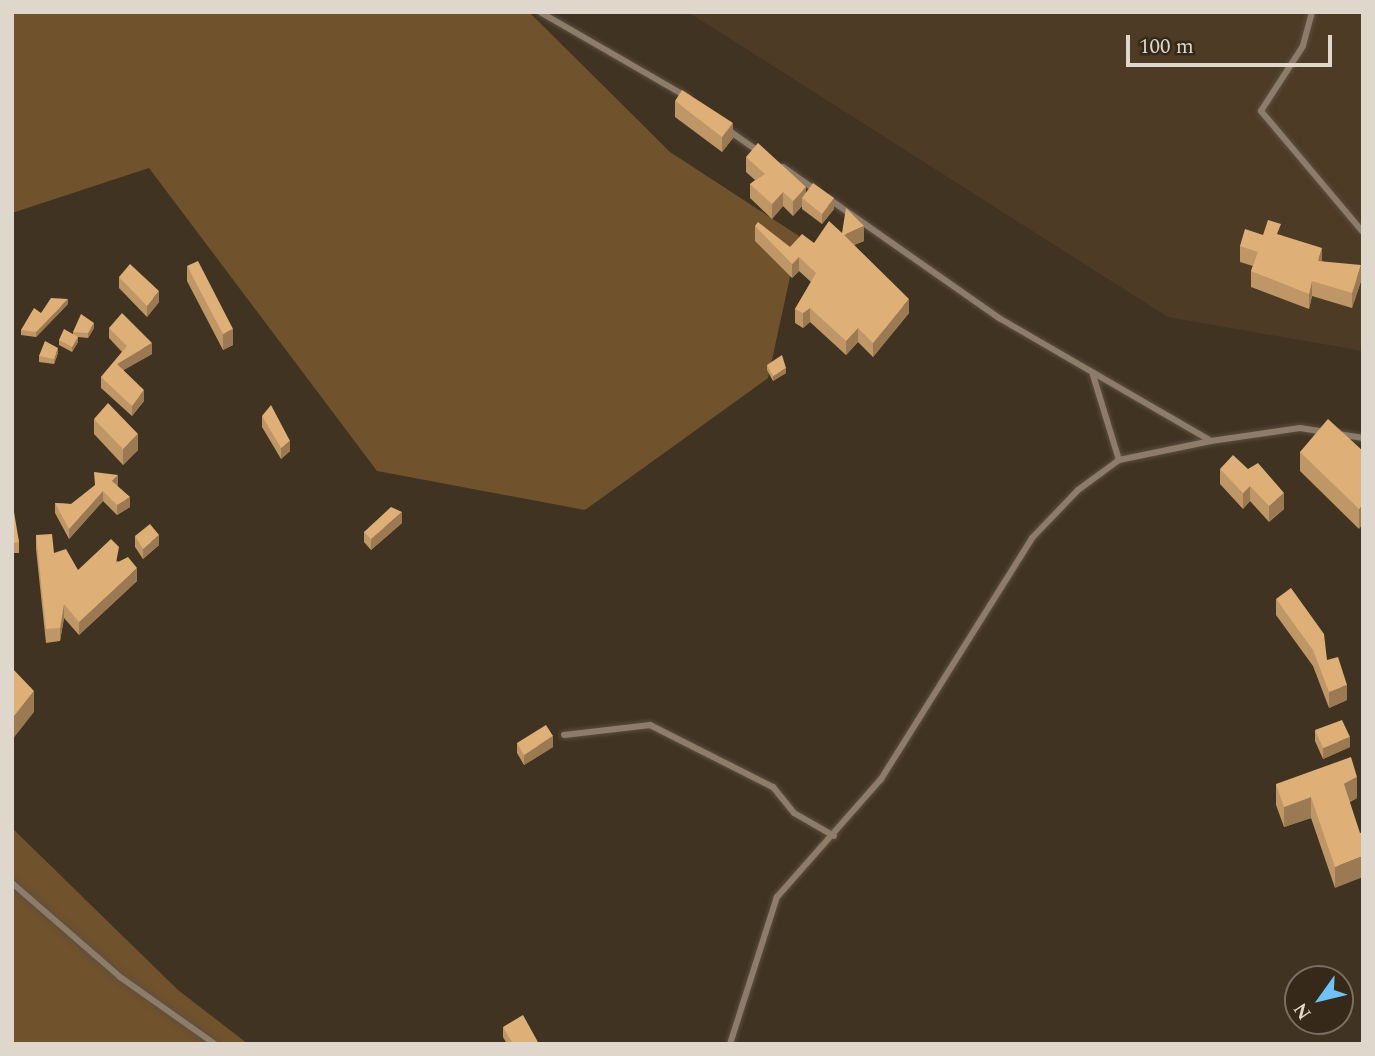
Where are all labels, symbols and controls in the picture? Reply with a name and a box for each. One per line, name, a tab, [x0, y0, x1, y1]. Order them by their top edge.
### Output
scale bar	[1130, 21, 1336, 65]
text: 100 m	[1139, 31, 1194, 63]
north arrow	[1284, 965, 1354, 1035]
text: N	[1286, 996, 1319, 1025]

